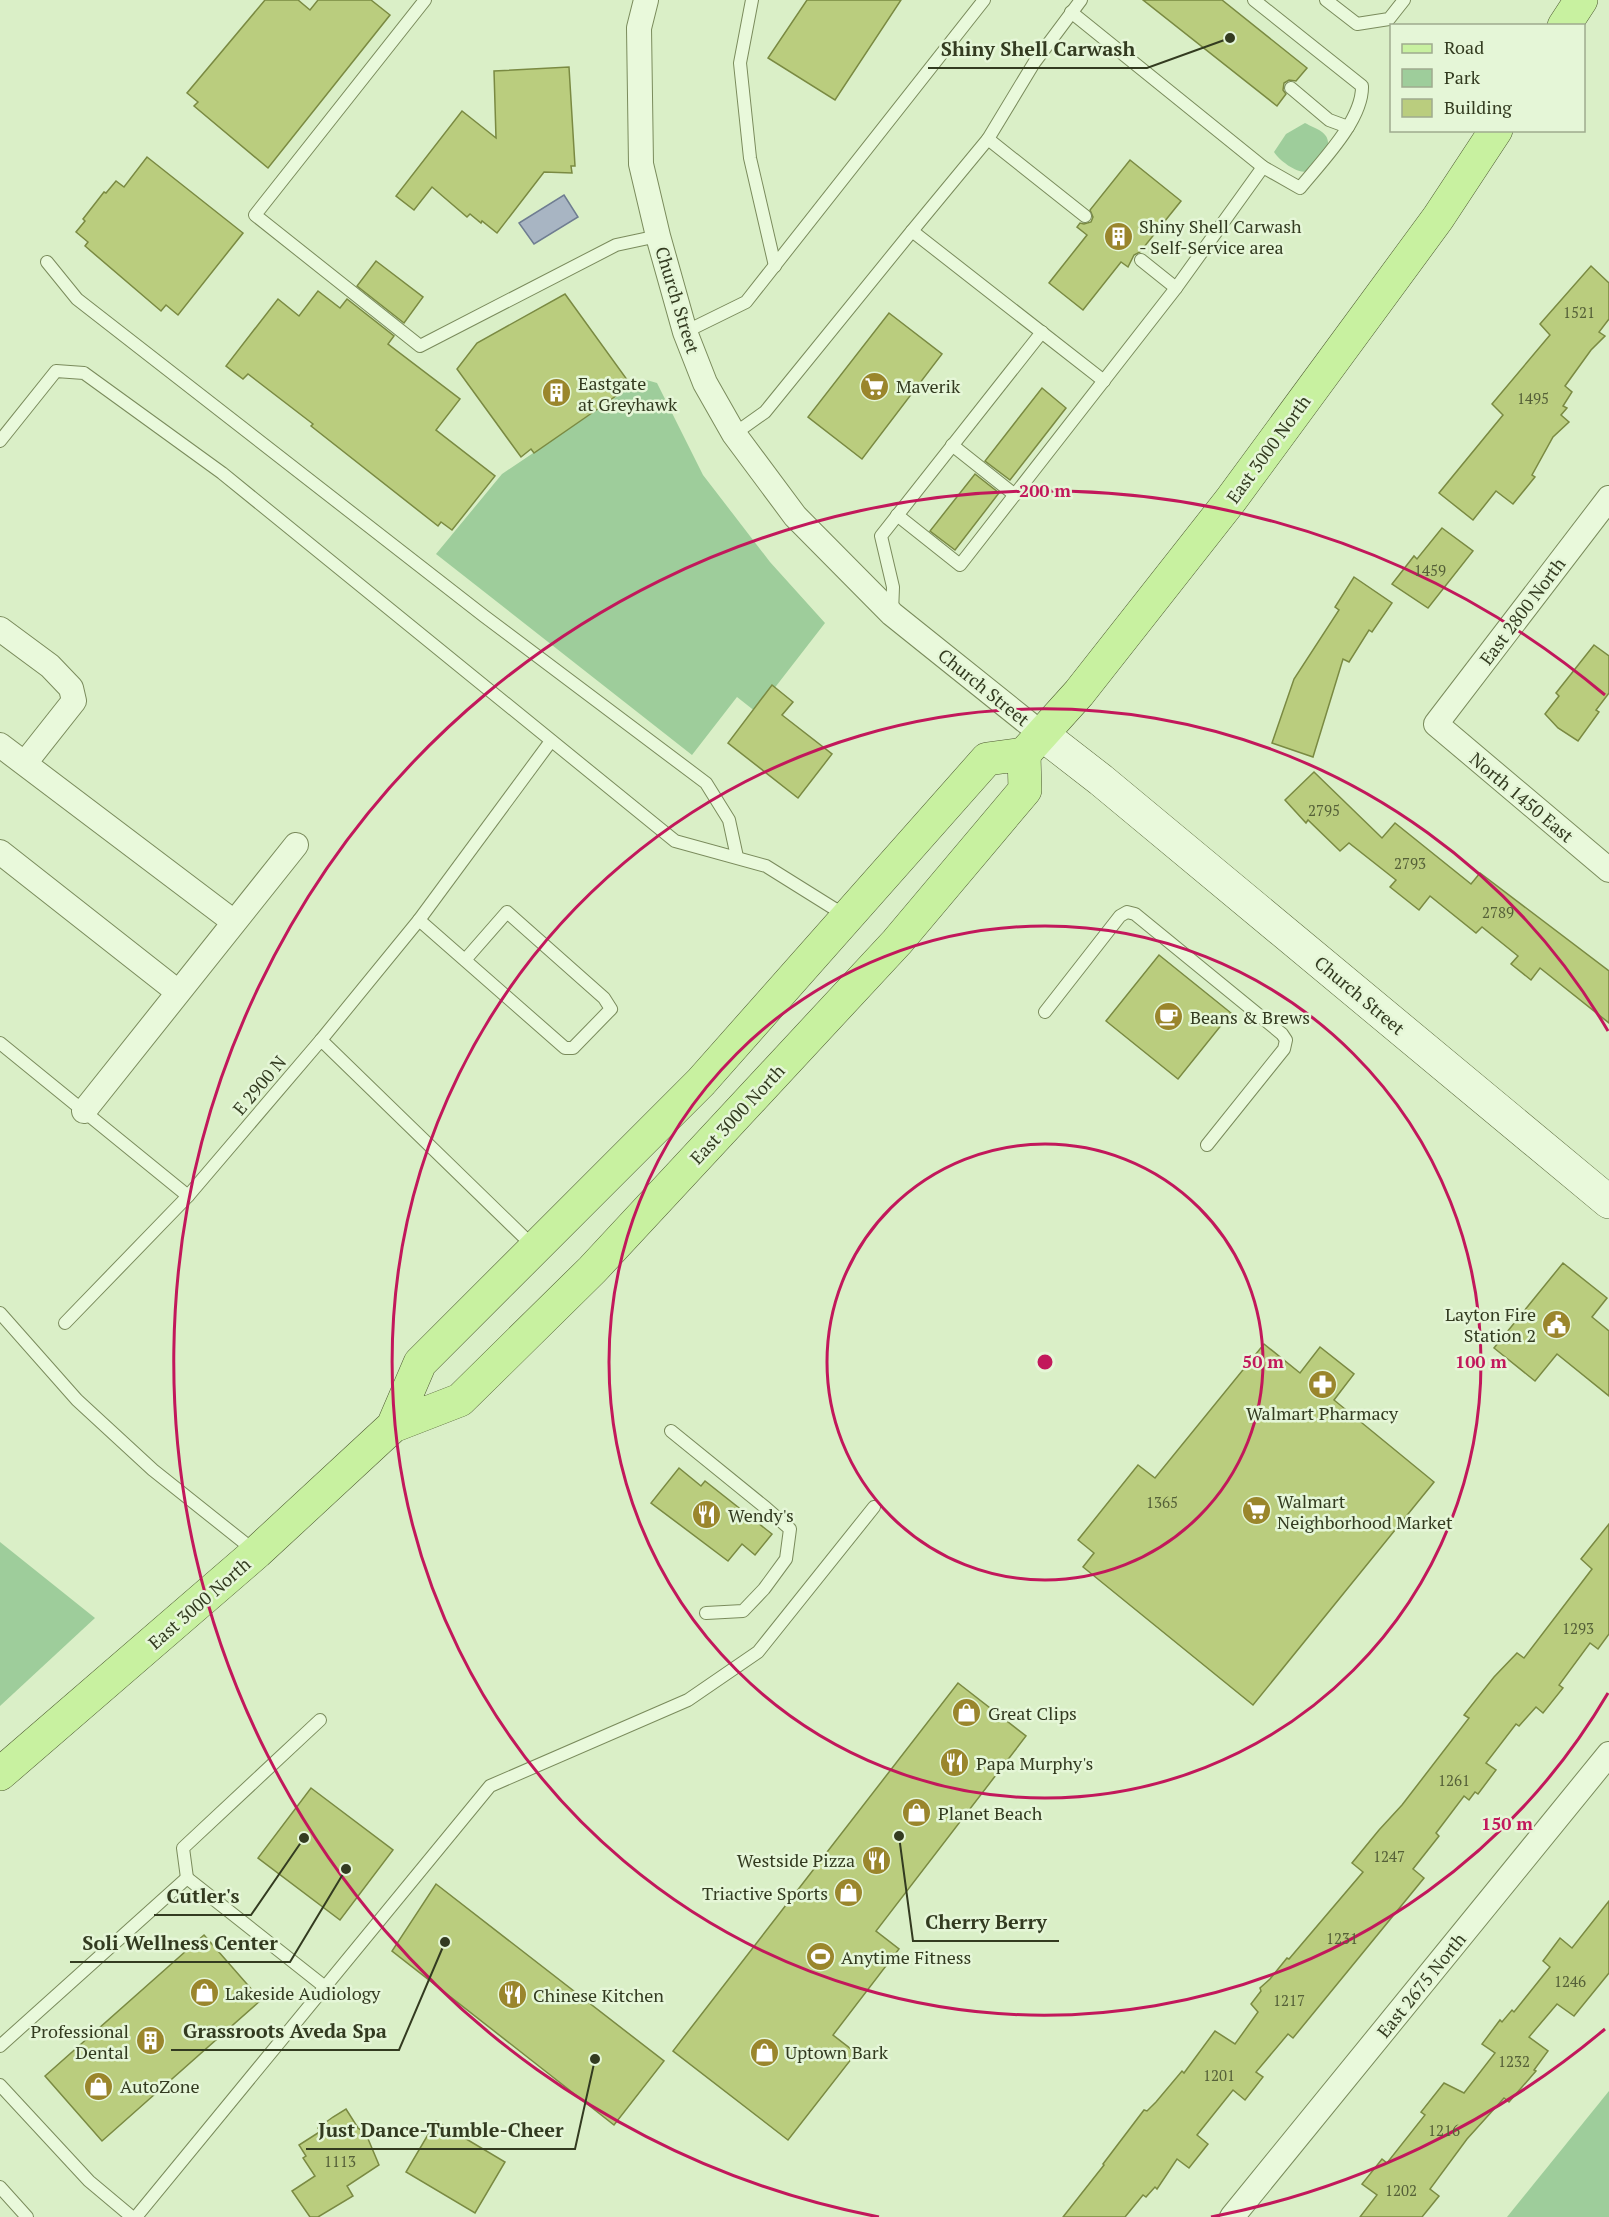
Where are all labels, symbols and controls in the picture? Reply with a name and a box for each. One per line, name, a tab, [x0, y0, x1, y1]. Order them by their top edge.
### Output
legend	[1390, 24, 1585, 132]
callout: Shiny Shell Carwash	[928, 30, 1147, 68]
text: Shiny Shell Carwash	[941, 35, 1135, 62]
text: Road	[1444, 35, 1484, 59]
text: Park	[1444, 65, 1481, 89]
text: Building	[1444, 95, 1512, 119]
place label: Shiny Shell Carwash - Self-Service area	[1139, 214, 1302, 259]
building icon: Shiny Shell Carwash - Self-Service area	[1102, 220, 1134, 252]
street label: Church Street	[650, 244, 706, 357]
house number: 1521	[1563, 302, 1595, 322]
supermarket icon: Maverik	[859, 370, 891, 402]
place label: Eastgate at Greyhawk	[578, 371, 678, 416]
place label: Maverik	[896, 374, 961, 398]
building icon: Eastgate at Greyhawk	[541, 377, 573, 409]
house number: 1495	[1517, 388, 1549, 408]
street label: East 3000 North	[1221, 390, 1316, 508]
text: 200 m	[1019, 478, 1071, 502]
street label: East 2800 North	[1474, 552, 1570, 670]
house number: 1459	[1414, 560, 1446, 580]
street label: Church Street	[933, 643, 1035, 731]
street label: North 1450 East	[1465, 747, 1579, 848]
house number: 2795	[1308, 800, 1340, 820]
house number: 2793	[1394, 853, 1426, 873]
house number: 2789	[1482, 902, 1514, 922]
street label: Church Street	[1310, 950, 1410, 1040]
cafe icon: Beans & Brews	[1153, 1001, 1185, 1033]
place label: Beans & Brews	[1190, 1005, 1310, 1029]
street label: E 2900 N	[227, 1050, 291, 1120]
street label: East 3000 North	[684, 1059, 790, 1169]
place label: Layton Fire Station 2	[1445, 1302, 1536, 1347]
public building icon: Layton Fire Station 2	[1541, 1308, 1573, 1340]
text: 50 m	[1242, 1349, 1284, 1373]
text: 100 m	[1455, 1349, 1507, 1373]
centre of rings	[1035, 1352, 1055, 1372]
pharmacy icon: Walmart Pharmacy	[1306, 1368, 1338, 1400]
place label: Walmart Pharmacy	[1246, 1401, 1399, 1425]
place label: Walmart Neighborhood Market	[1277, 1489, 1453, 1534]
house number: 1365	[1146, 1492, 1178, 1512]
supermarket icon: Walmart Neighborhood Market	[1240, 1495, 1272, 1527]
restaurant icon: Wendy's	[691, 1499, 723, 1531]
place label: Wendy's	[728, 1503, 794, 1527]
street label: East 3000 North	[143, 1552, 256, 1654]
house number: 1293	[1562, 1618, 1594, 1638]
shop icon: Great Clips	[951, 1697, 983, 1729]
place label: Great Clips	[988, 1701, 1077, 1725]
restaurant icon: Papa Murphy's	[939, 1747, 971, 1779]
place label: Papa Murphy's	[976, 1751, 1093, 1775]
house number: 1261	[1438, 1770, 1470, 1790]
shop icon: Planet Beach	[901, 1797, 933, 1829]
place label: Planet Beach	[938, 1801, 1043, 1825]
text: 150 m	[1481, 1811, 1533, 1835]
restaurant icon: Westside Pizza	[860, 1844, 892, 1876]
house number: 1247	[1373, 1846, 1405, 1866]
place label: Westside Pizza	[737, 1848, 855, 1872]
callout: Cutler's	[154, 1877, 251, 1915]
shop icon: Triactive Sports	[833, 1877, 865, 1909]
place label: Triactive Sports	[702, 1881, 828, 1905]
text: Cutler's	[167, 1882, 240, 1909]
callout: Cherry Berry	[913, 1903, 1059, 1941]
text: Cherry Berry	[925, 1908, 1047, 1935]
callout: Soli Wellness Center	[70, 1924, 290, 1962]
street label: East 2675 North	[1371, 1927, 1471, 2042]
house number: 1231	[1326, 1928, 1358, 1948]
text: Soli Wellness Center	[82, 1929, 278, 1956]
sports icon: Anytime Fitness	[804, 1941, 836, 1973]
place label: Anytime Fitness	[841, 1945, 971, 1969]
house number: 1246	[1554, 1971, 1586, 1991]
shop icon: Lakeside Audiology	[188, 1977, 220, 2009]
restaurant icon: Chinese Kitchen	[496, 1979, 528, 2011]
place label: Lakeside Audiology	[225, 1981, 381, 2005]
place label: Chinese Kitchen	[533, 1983, 664, 2007]
house number: 1217	[1273, 1990, 1305, 2010]
callout: Grassroots Aveda Spa	[171, 2012, 399, 2050]
text: Grassroots Aveda Spa	[183, 2017, 387, 2044]
place label: Professional Dental	[30, 2019, 129, 2064]
building icon: Professional Dental	[134, 2025, 166, 2057]
shop icon: Uptown Bark	[748, 2036, 780, 2068]
place label: Uptown Bark	[785, 2040, 889, 2064]
house number: 1232	[1498, 2051, 1530, 2071]
house number: 1201	[1203, 2065, 1235, 2085]
shop icon: AutoZone	[83, 2070, 115, 2102]
place label: AutoZone	[120, 2074, 200, 2098]
callout: Just Dance-Tumble-Cheer	[306, 2111, 575, 2149]
text: Just Dance-Tumble-Cheer	[318, 2116, 564, 2143]
house number: 1216	[1428, 2120, 1460, 2140]
house number: 1113	[324, 2151, 356, 2171]
house number: 1202	[1385, 2180, 1417, 2200]

